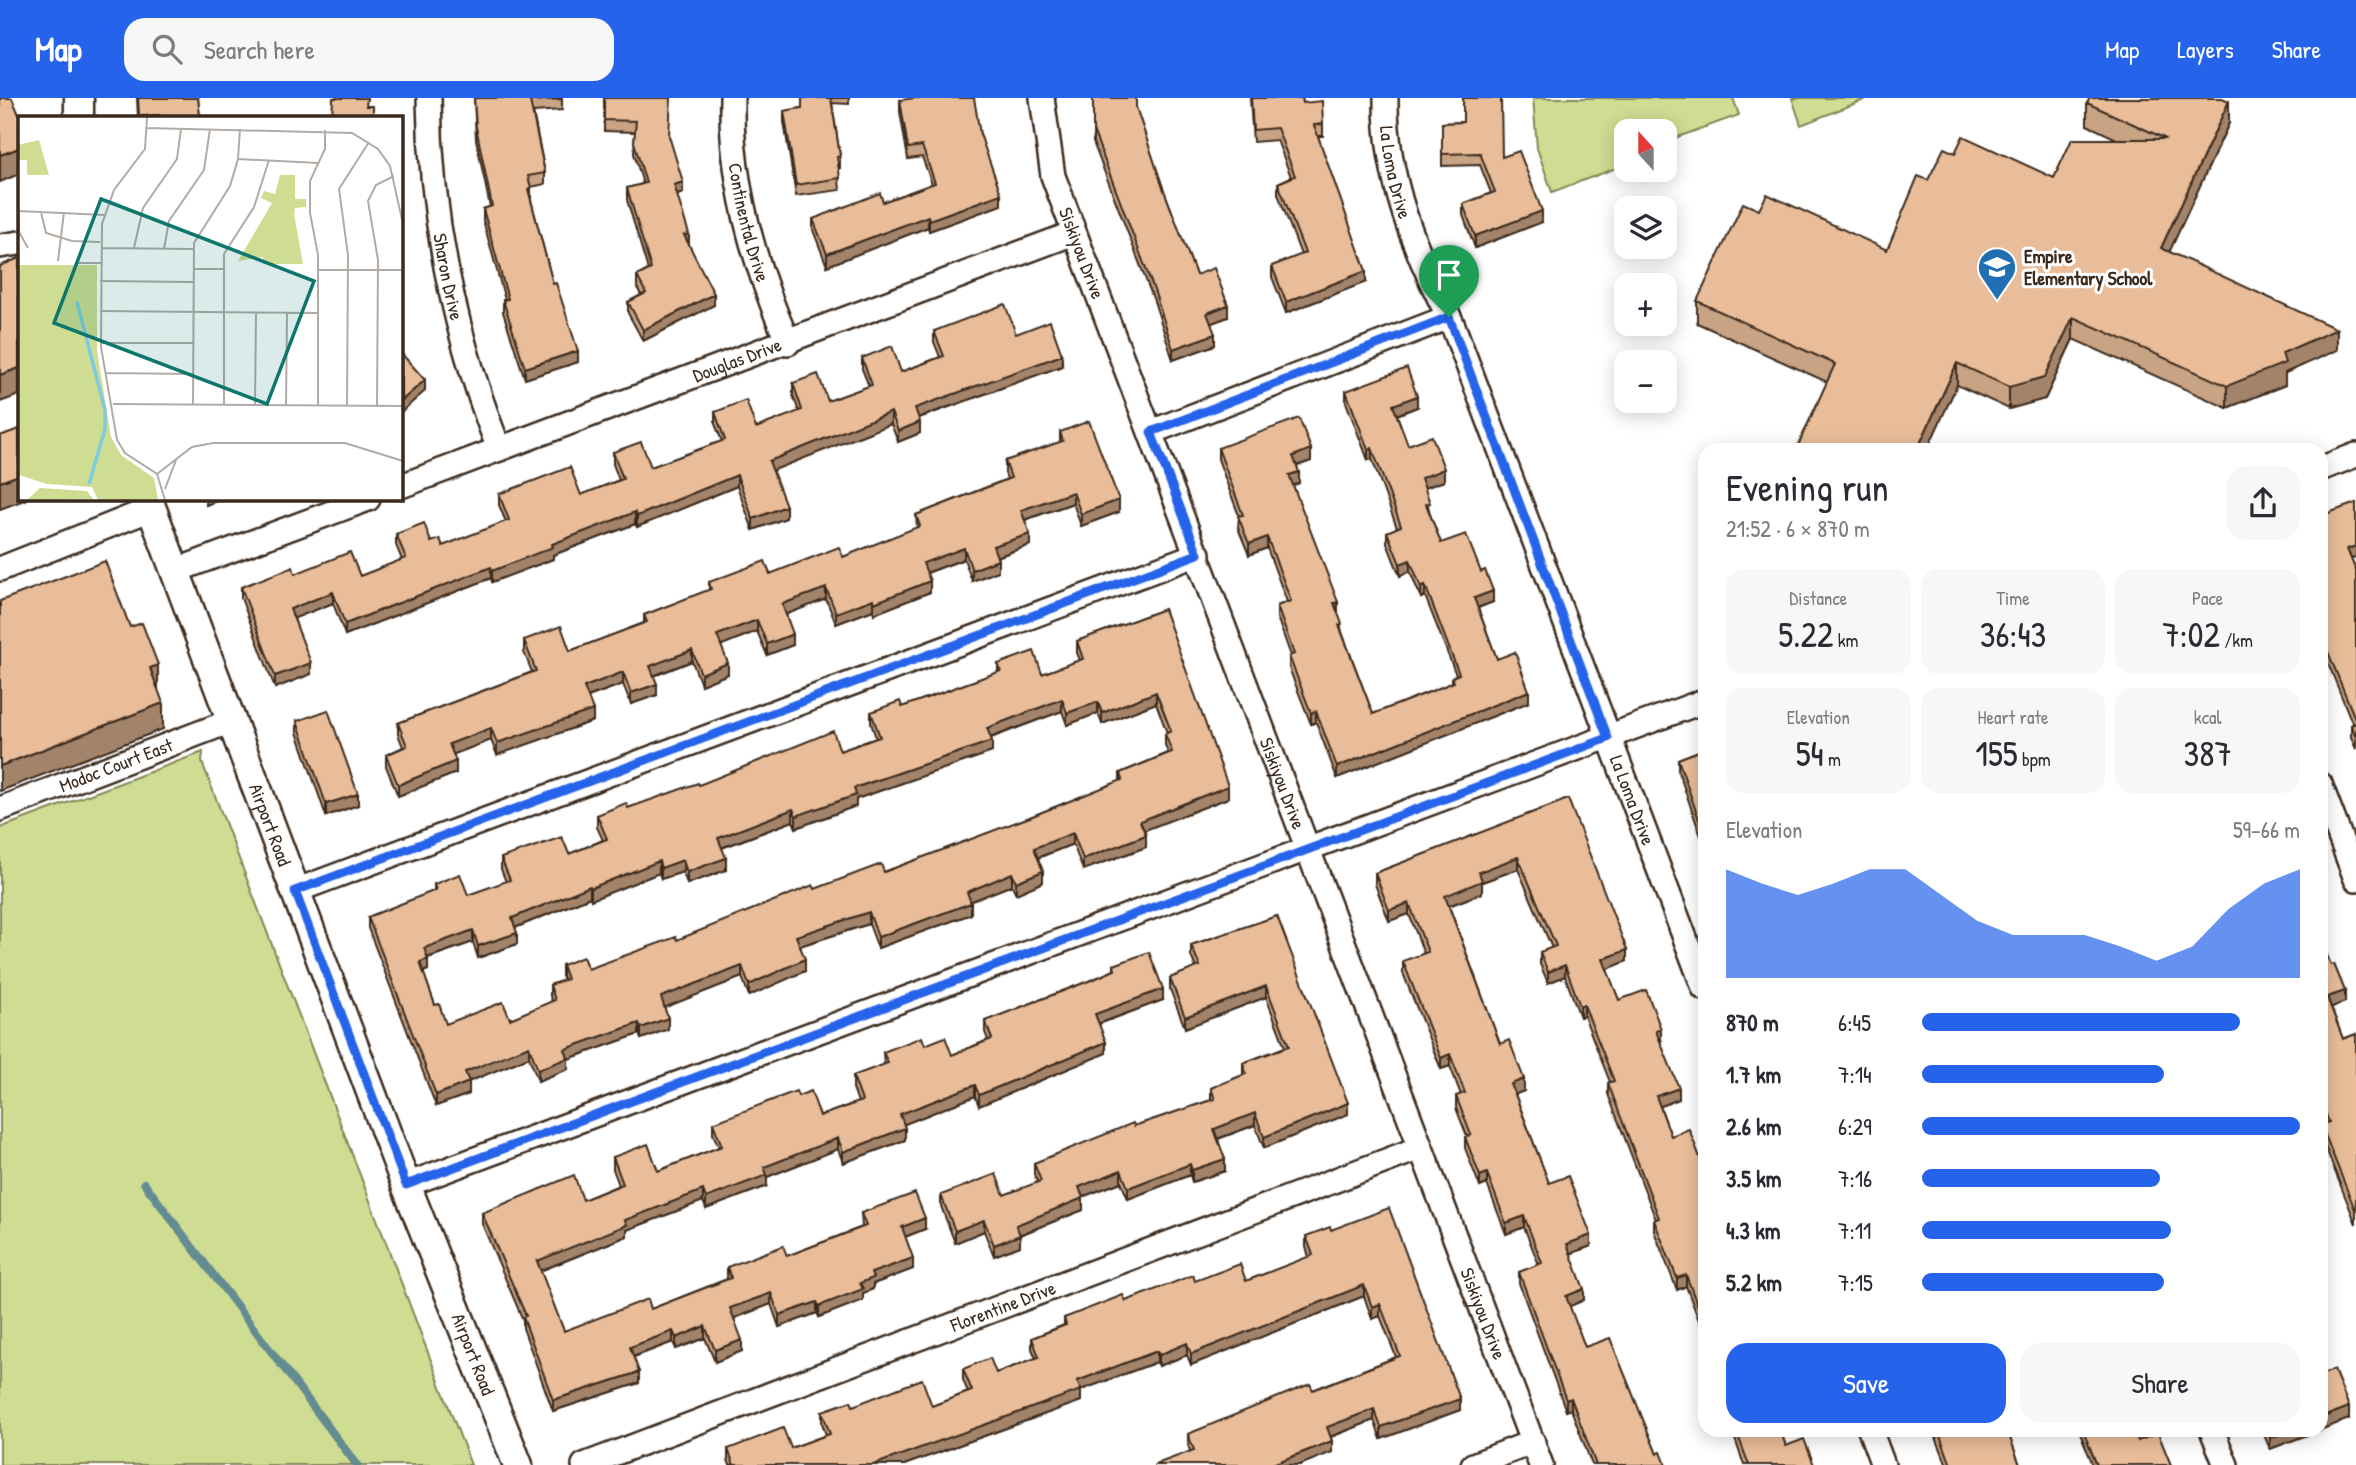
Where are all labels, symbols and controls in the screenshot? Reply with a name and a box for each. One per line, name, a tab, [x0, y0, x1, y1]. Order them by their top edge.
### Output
search box	[124, 18, 614, 81]
text: Map	[35, 27, 82, 71]
icon: search	[148, 30, 186, 68]
text: Search here	[204, 32, 315, 67]
text: Map	[2105, 33, 2139, 65]
text: Layers	[2177, 33, 2234, 65]
text: Share	[2272, 33, 2321, 65]
inset map	[18, 116, 402, 500]
north arrow	[1614, 119, 1676, 182]
map controls	[1614, 119, 1677, 413]
street label: La Loma Drive	[1374, 125, 1418, 222]
street label: Continental Drive	[723, 161, 776, 286]
button: layers	[1614, 196, 1677, 259]
street label: Siskiyou Drive	[1053, 203, 1111, 303]
street label: Sharon Drive	[427, 231, 470, 323]
place label: Empire Elementary School	[2024, 243, 2153, 292]
pin	[1419, 245, 1479, 317]
school or university icon: Empire Elementary School	[1976, 246, 2018, 301]
icon: arrive	[1430, 256, 1468, 294]
button: +	[1614, 273, 1677, 336]
street label: Douglas Drive	[689, 331, 785, 388]
button: −	[1614, 350, 1677, 413]
text: Evening run	[1726, 461, 1889, 513]
button: share	[2226, 466, 2300, 540]
text: 21:52 · 6 × 870 m	[1726, 513, 1870, 544]
text: Distance	[1789, 585, 1847, 611]
text: Time	[1996, 585, 2030, 611]
text: Pace	[2192, 585, 2223, 611]
text: 5.22	[1778, 611, 1833, 658]
text: 36:43	[1980, 611, 2046, 658]
text: 7:02	[2162, 611, 2220, 658]
text: km	[1833, 627, 1858, 653]
text: /km	[2220, 627, 2253, 653]
text: Elevation	[1787, 704, 1850, 730]
text: Heart rate	[1978, 704, 2048, 730]
text: kcal	[2194, 704, 2222, 730]
text: 54	[1796, 730, 1824, 777]
text: 155	[1975, 730, 2018, 777]
text: 387	[2184, 730, 2232, 777]
street label: Modoc Court East	[55, 731, 177, 798]
street label: Siskiyou Drive	[1254, 734, 1312, 833]
text: m	[1824, 746, 1841, 772]
text: bpm	[2018, 746, 2051, 772]
street label: La Loma Drive	[1604, 751, 1662, 849]
street label: Airport Road	[243, 780, 298, 870]
text: Elevation	[1726, 814, 1802, 845]
text: 59–66 m	[2233, 814, 2300, 845]
text: 870 m	[1726, 1007, 1779, 1038]
text: 6:45	[1838, 1007, 1871, 1038]
text: 1.7 km	[1726, 1059, 1781, 1090]
text: 7:14	[1838, 1059, 1872, 1090]
text: 2.6 km	[1726, 1111, 1781, 1142]
text: 6:29	[1838, 1111, 1872, 1142]
text: 3.5 km	[1726, 1163, 1781, 1194]
text: 7:16	[1838, 1163, 1872, 1194]
text: 4.3 km	[1726, 1215, 1780, 1246]
text: 7:11	[1838, 1215, 1871, 1246]
street label: Siskiyou Drive	[1454, 1264, 1513, 1363]
text: 5.2 km	[1726, 1267, 1782, 1298]
text: 7:15	[1838, 1267, 1873, 1298]
street label: Florentine Drive	[946, 1274, 1060, 1338]
street label: Airport Road	[446, 1309, 502, 1399]
button: Save	[1726, 1343, 2006, 1423]
button: Share	[2020, 1343, 2300, 1423]

